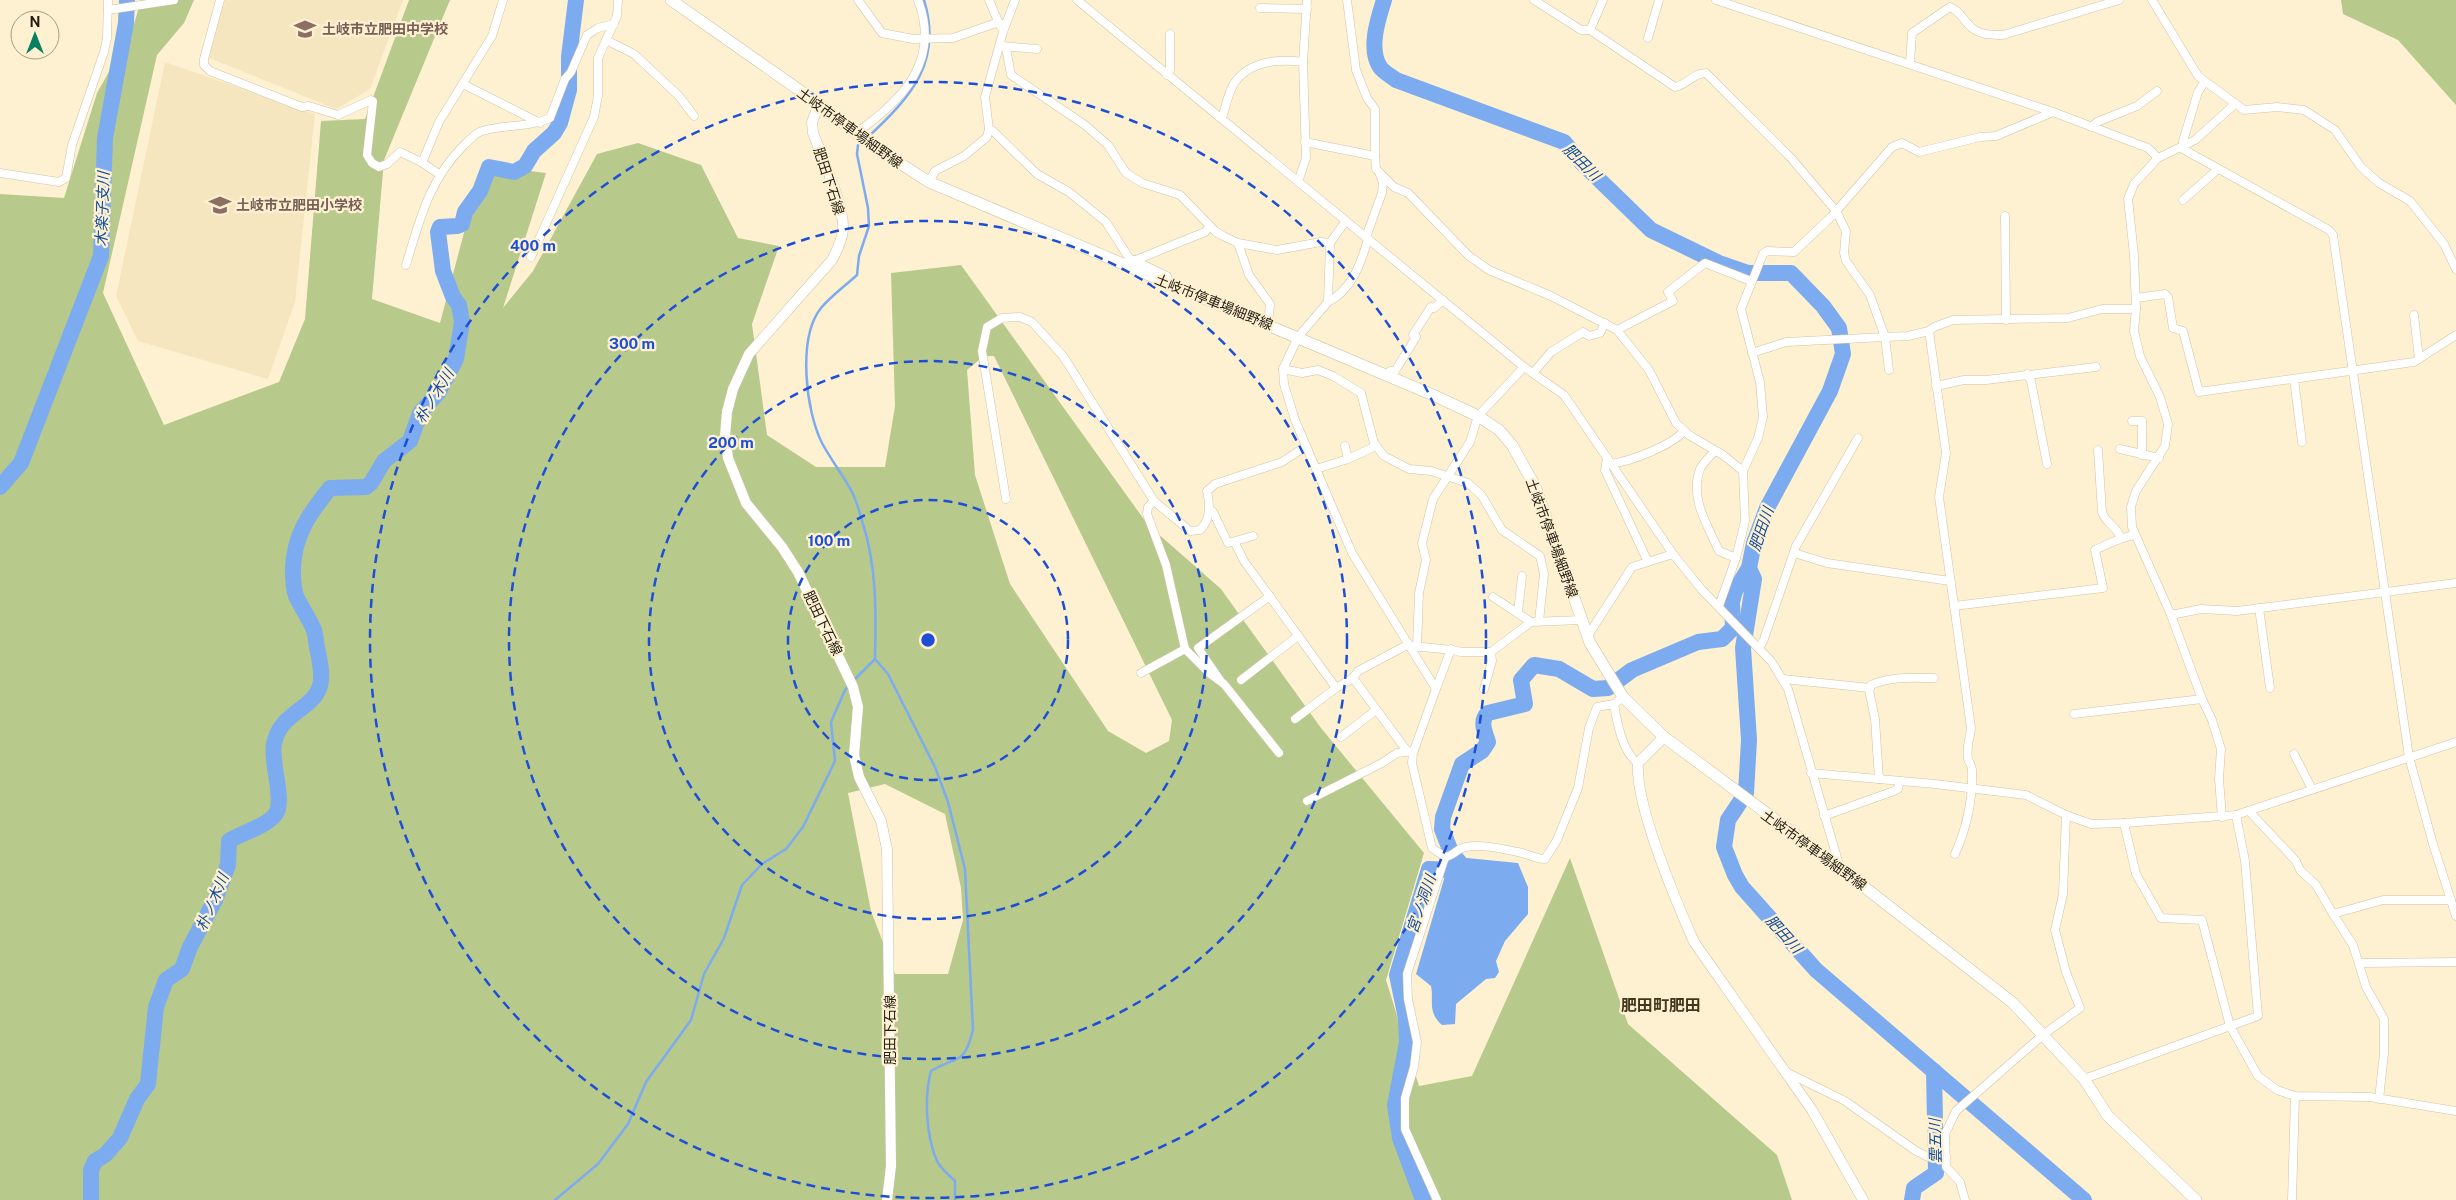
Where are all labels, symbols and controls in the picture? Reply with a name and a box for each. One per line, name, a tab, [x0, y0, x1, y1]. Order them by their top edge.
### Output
north arrow	[10, 10, 60, 60]
text: N	[30, 14, 40, 30]
school or university icon: 土岐市立肥田中学校	[292, 16, 318, 42]
place label: 土岐市立肥田中学校	[322, 21, 448, 37]
street label: 土岐市停車場細野線	[794, 84, 906, 172]
water label: 肥田川	[1560, 140, 1606, 185]
street label: 肥田下石線	[811, 145, 847, 217]
water label: 木楽子支川	[92, 169, 112, 247]
school or university icon: 土岐市立肥田小学校	[207, 192, 233, 218]
place label: 土岐市立肥田小学校	[236, 197, 362, 213]
text: 400 m	[510, 237, 556, 254]
street label: 土岐市停車場細野線	[1153, 271, 1275, 333]
text: 300 m	[609, 335, 655, 352]
water label: 朴ノ木川	[411, 364, 458, 426]
text: 200 m	[708, 434, 754, 451]
street label: 土岐市停車場細野線	[1523, 476, 1581, 600]
water label: 肥田川	[1746, 503, 1777, 553]
text: 100 m	[808, 532, 850, 549]
street label: 肥田下石線	[800, 588, 846, 658]
centre of rings	[919, 631, 937, 649]
street label: 土岐市停車場細野線	[1758, 806, 1870, 894]
water label: 朴ノ木川	[192, 869, 232, 933]
water label: 宮ノ洞川	[1403, 871, 1439, 935]
water label: 肥田川	[1763, 912, 1807, 958]
street label: 肥田下石線	[882, 995, 898, 1065]
district label: 肥田町肥田	[1621, 996, 1701, 1015]
water label: 雲五川	[1926, 1116, 1944, 1164]

